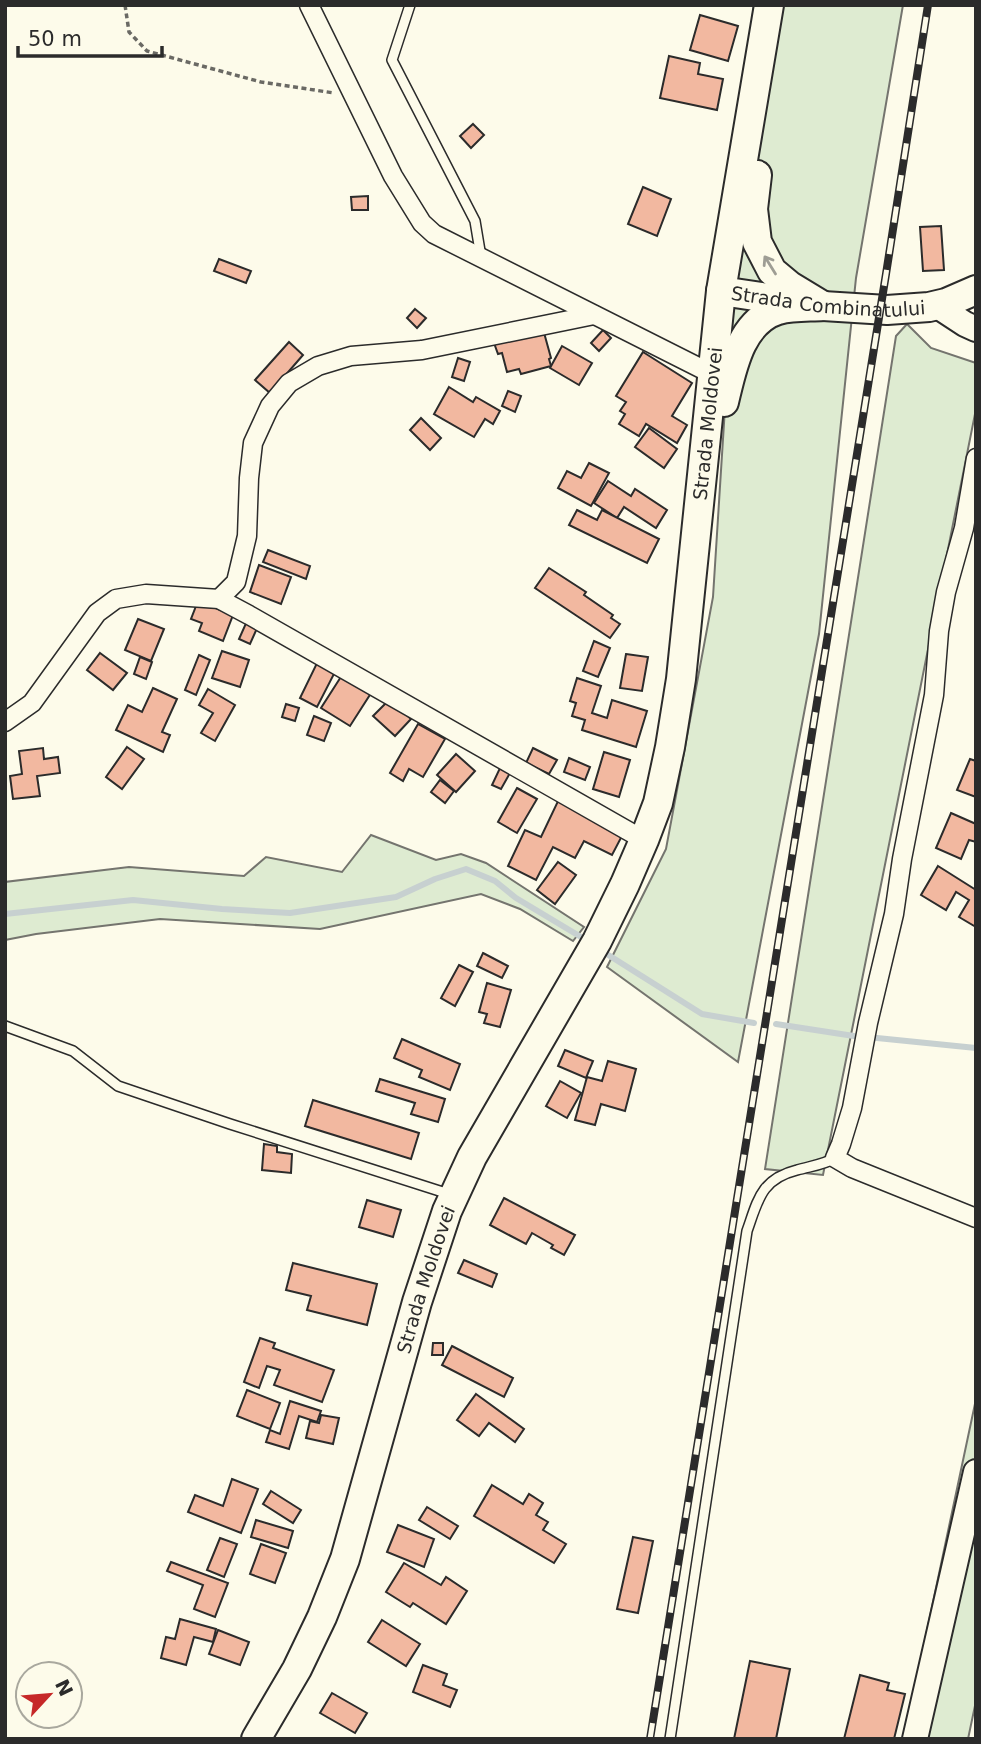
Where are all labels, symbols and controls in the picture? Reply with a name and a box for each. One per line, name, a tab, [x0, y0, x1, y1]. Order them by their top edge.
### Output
scale bar	[18, 14, 161, 58]
text: 50 m	[28, 27, 82, 51]
one-way arrow	[763, 255, 777, 275]
street label: Strada Combinatului	[730, 282, 926, 321]
street label: Strada Moldovei	[689, 346, 726, 501]
street label: Strada Moldovei	[392, 1202, 459, 1356]
north arrow	[14, 1660, 84, 1730]
text: N	[51, 1676, 78, 1700]

